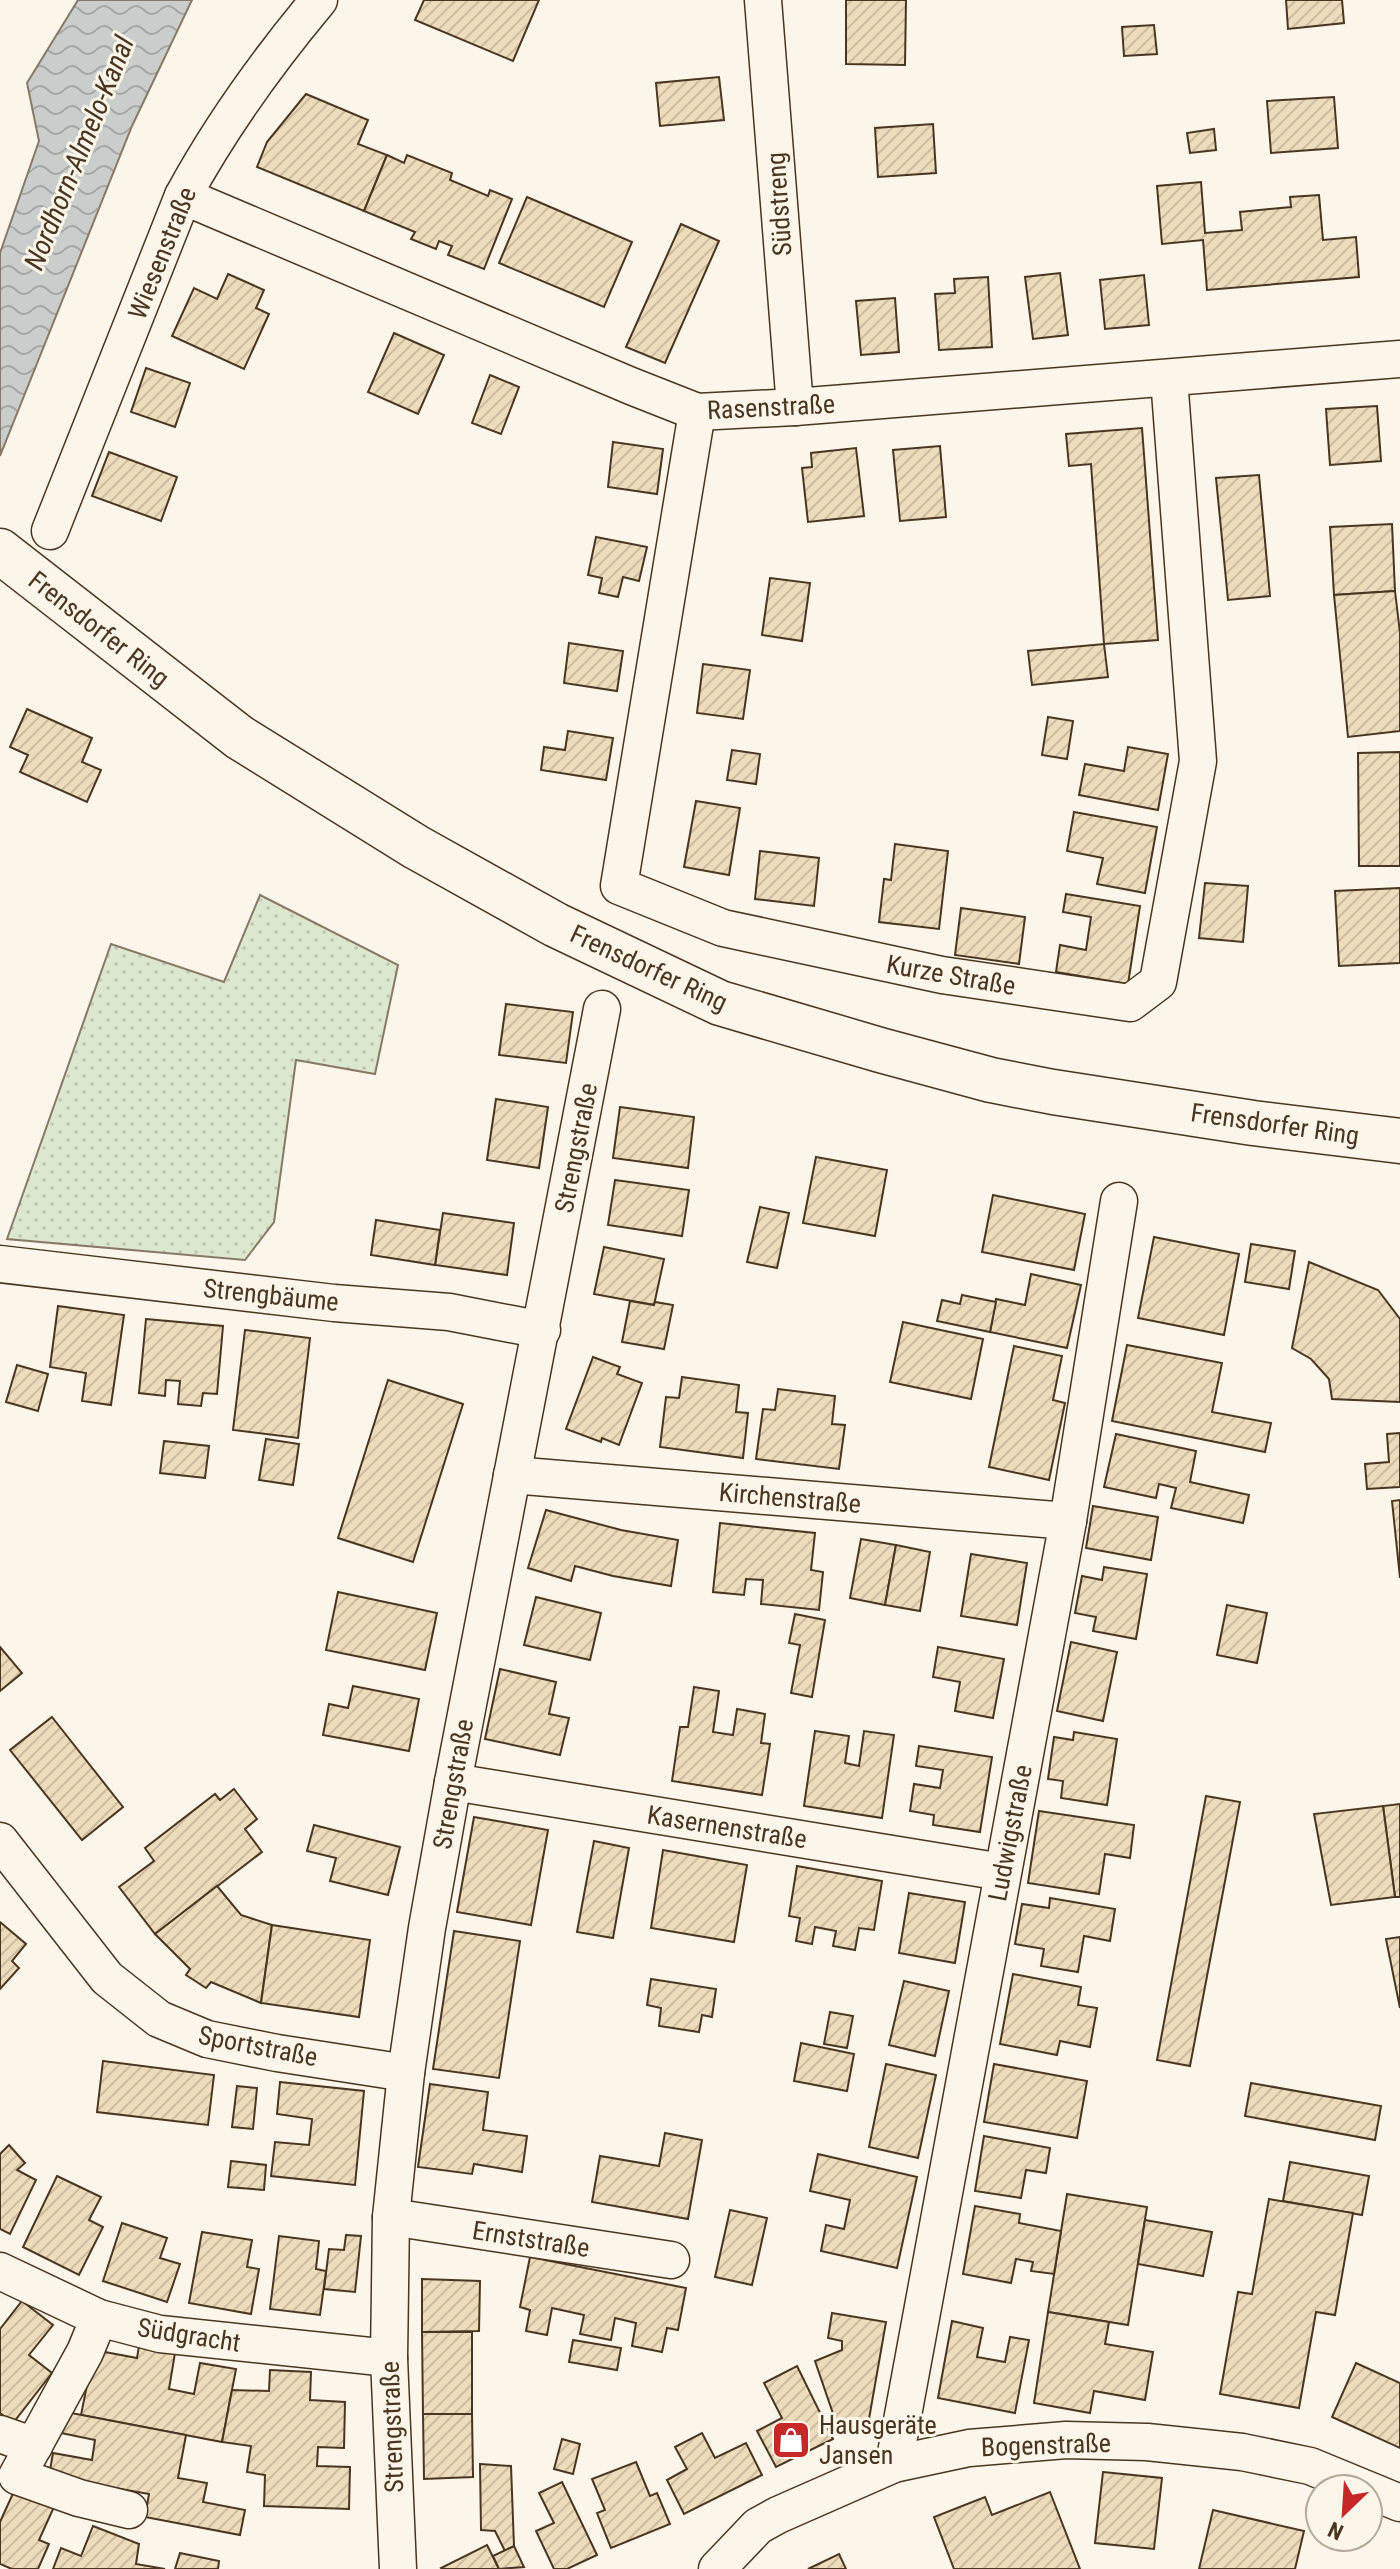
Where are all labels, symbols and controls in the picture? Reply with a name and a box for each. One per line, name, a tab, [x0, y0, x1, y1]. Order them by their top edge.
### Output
water label: Nordhorn-Almelo-Kanal	[17, 31, 141, 275]
street label: Südstreng	[760, 151, 798, 257]
street label: Wiesenstraße	[122, 183, 202, 323]
street label: Rasenstraße	[706, 389, 836, 425]
street label: Frensdorfer Ring	[23, 565, 175, 693]
street label: Frensdorfer Ring	[566, 919, 732, 1017]
street label: Kurze Straße	[884, 949, 1018, 1001]
street label: Strengstraße	[549, 1081, 603, 1215]
street label: Frensdorfer Ring	[1189, 1097, 1361, 1151]
street label: Strengbäume	[202, 1273, 340, 1317]
street label: Kirchenstraße	[718, 1477, 862, 1519]
street label: Strengstraße	[427, 1717, 479, 1851]
street label: Ludwigstraße	[982, 1762, 1038, 1904]
street label: Kasernenstraße	[645, 1800, 809, 1854]
street label: Sportstraße	[196, 2020, 320, 2072]
street label: Ernststraße	[470, 2215, 592, 2263]
street label: Südgracht	[135, 2312, 243, 2358]
street label: Strengstraße	[375, 2361, 409, 2493]
place label: Hausgeräte Jansen	[819, 2410, 937, 2470]
shop icon: Hausgeräte Jansen	[770, 2419, 812, 2461]
street label: Bogenstraße	[981, 2428, 1111, 2462]
north arrow	[1304, 2473, 1384, 2553]
text: N	[1324, 2516, 1347, 2545]

